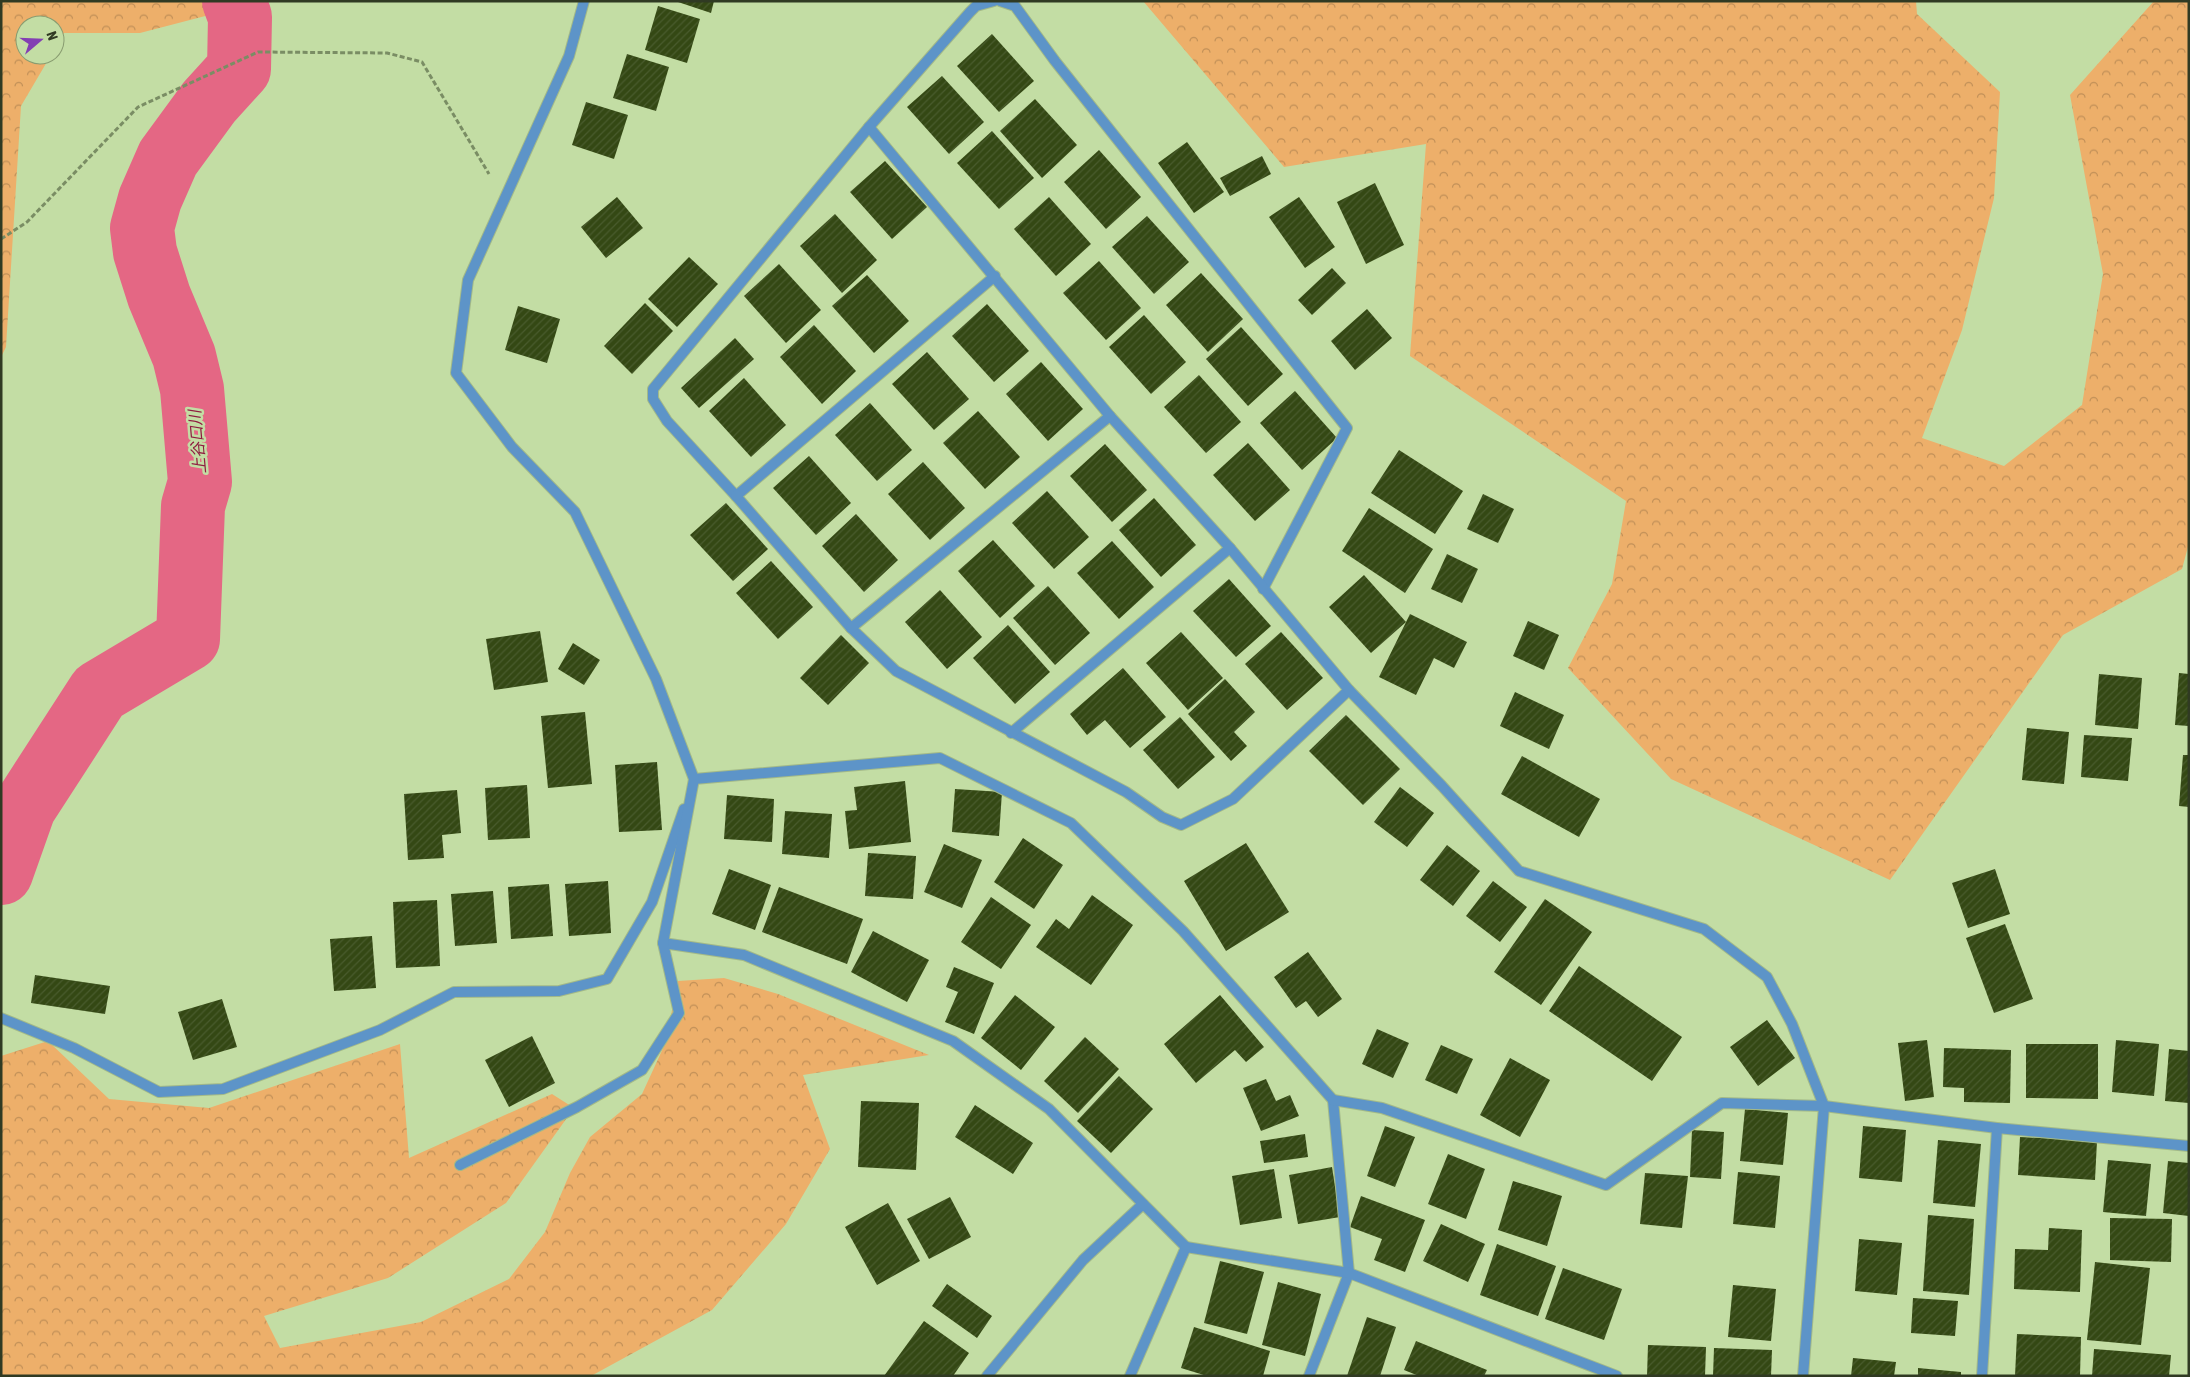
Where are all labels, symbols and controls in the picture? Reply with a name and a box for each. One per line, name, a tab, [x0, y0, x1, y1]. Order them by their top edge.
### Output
north arrow	[15, 15, 65, 65]
text: N	[43, 29, 61, 42]
water label: 上谷口川	[185, 407, 209, 475]

